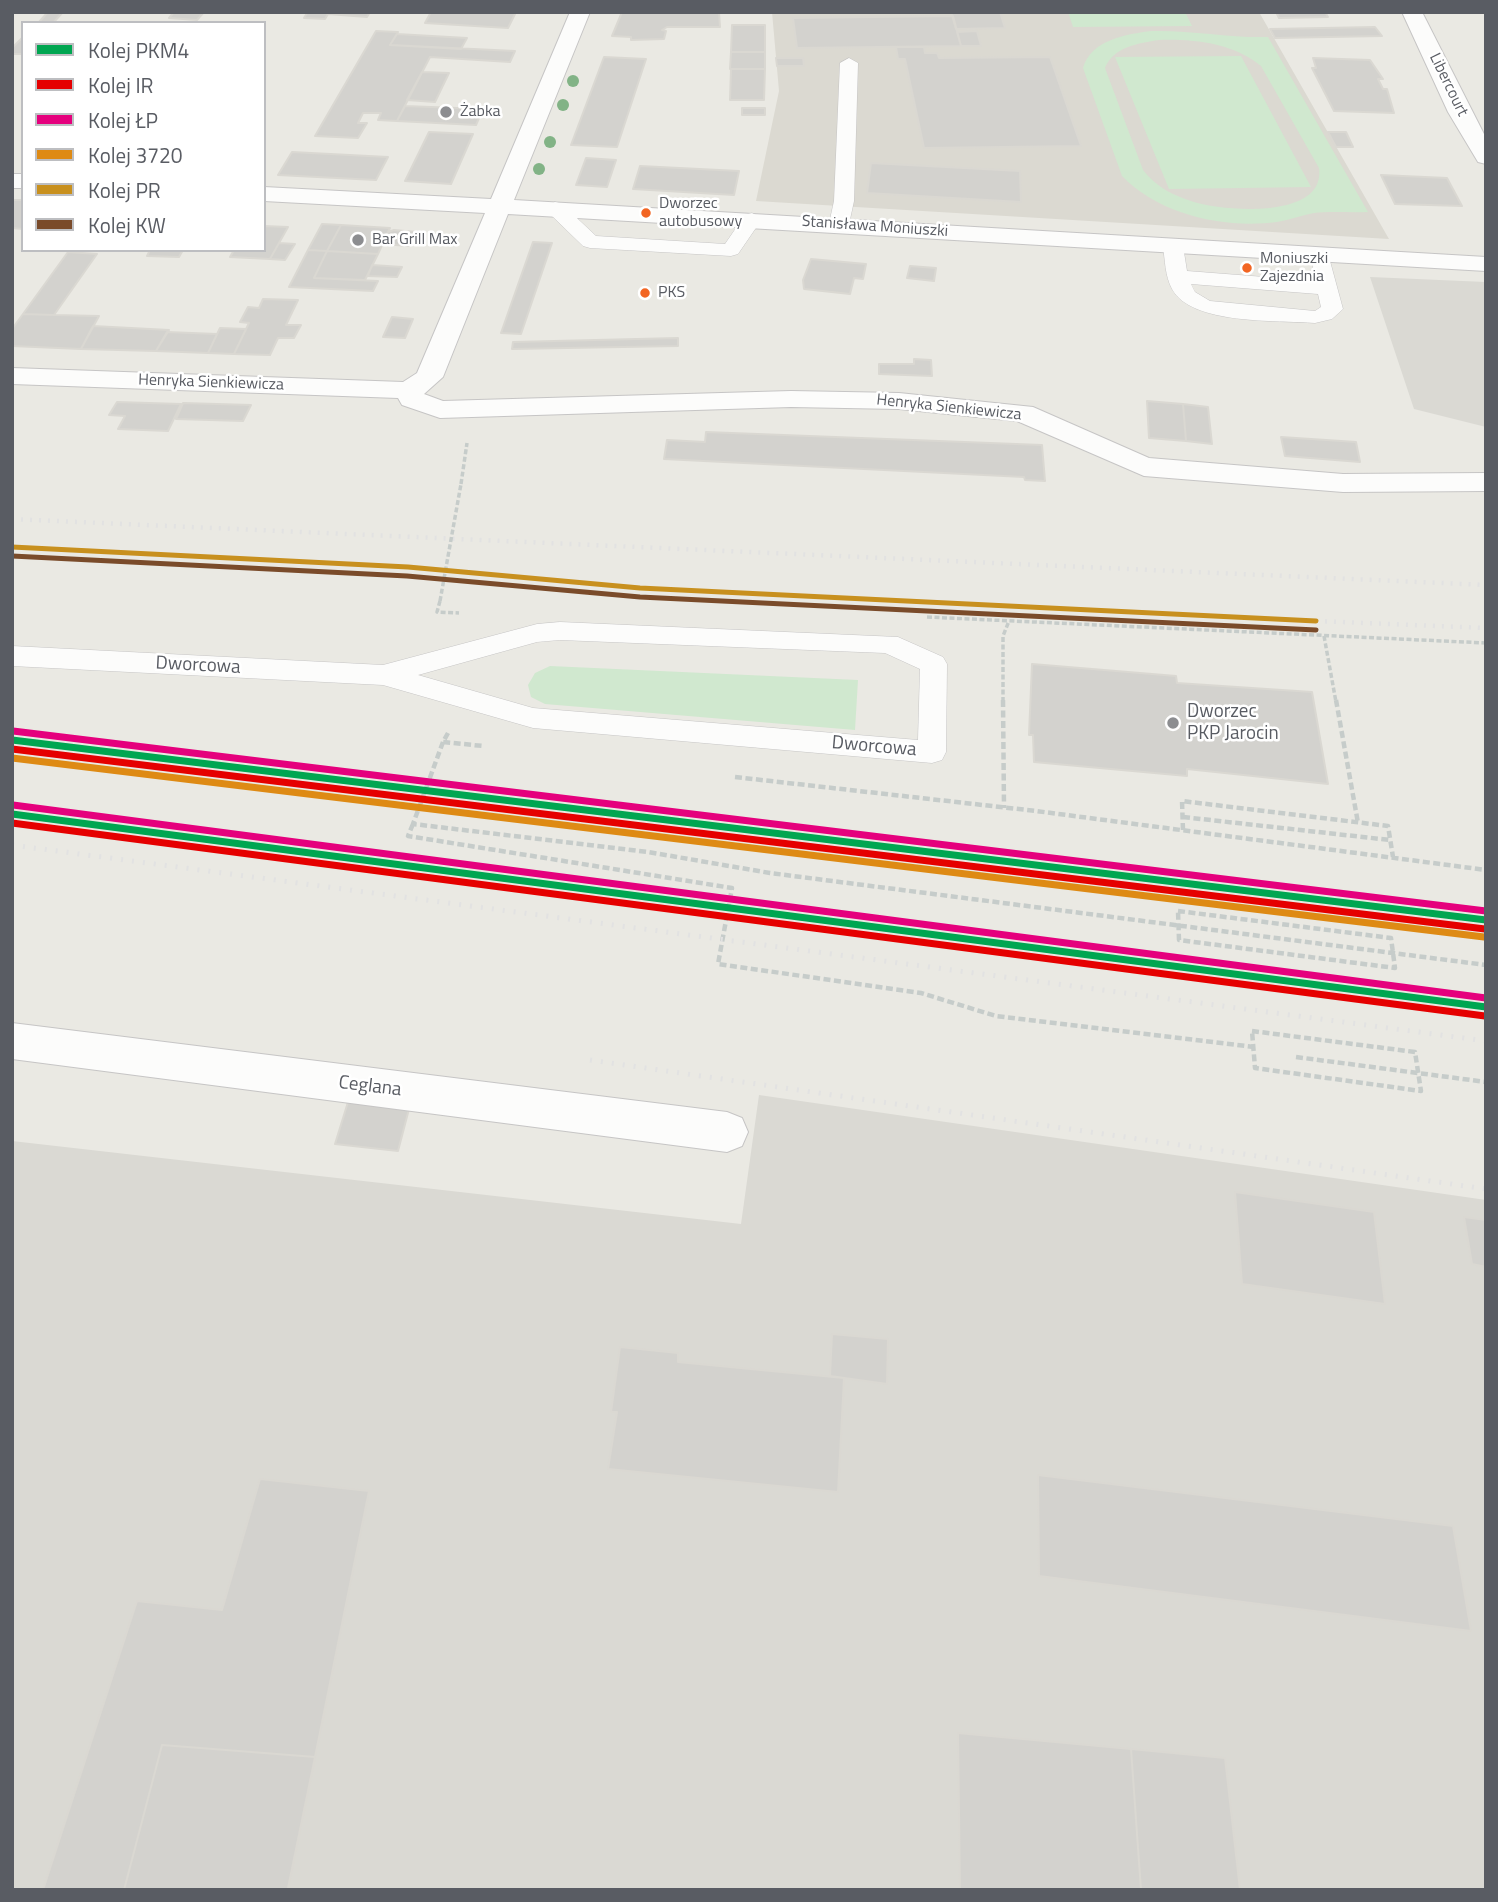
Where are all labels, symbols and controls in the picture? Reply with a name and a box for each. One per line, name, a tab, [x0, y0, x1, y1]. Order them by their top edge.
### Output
legend	[21, 21, 266, 252]
text: Kolej PKM4	[88, 34, 189, 66]
street label: Libercourt	[1424, 50, 1472, 120]
text: Kolej IR	[88, 69, 154, 101]
place label: Żabka	[460, 102, 501, 122]
text: Kolej ŁP	[88, 104, 158, 136]
marker: Żabka	[438, 104, 454, 120]
text: Kolej 3720	[88, 139, 182, 171]
text: Kolej PR	[88, 174, 161, 206]
place label: Dworzec autobusowy	[659, 194, 742, 232]
marker: Dworzec autobusowy	[639, 206, 653, 220]
text: Kolej KW	[88, 209, 166, 241]
street label: Stanisława Moniuszki	[801, 212, 949, 242]
place label: Bar Grill Max	[372, 230, 457, 250]
marker: Bar Grill Max	[350, 232, 366, 248]
place label: Moniuszki Zajezdnia	[1260, 249, 1328, 287]
marker: Moniuszki Zajezdnia	[1240, 261, 1254, 275]
place label: PKS	[658, 283, 685, 303]
marker: PKS	[638, 286, 652, 300]
street label: Henryka Sienkiewicza	[138, 371, 284, 395]
street label: Henryka Sienkiewicza	[875, 391, 1023, 425]
street label: Dworcowa	[155, 652, 241, 680]
place label: Dworzec PKP Jarocin	[1187, 701, 1279, 745]
marker: Dworzec PKP Jarocin	[1165, 715, 1181, 731]
street label: Dworcowa	[831, 732, 917, 762]
street label: Ceglana	[337, 1072, 403, 1102]

